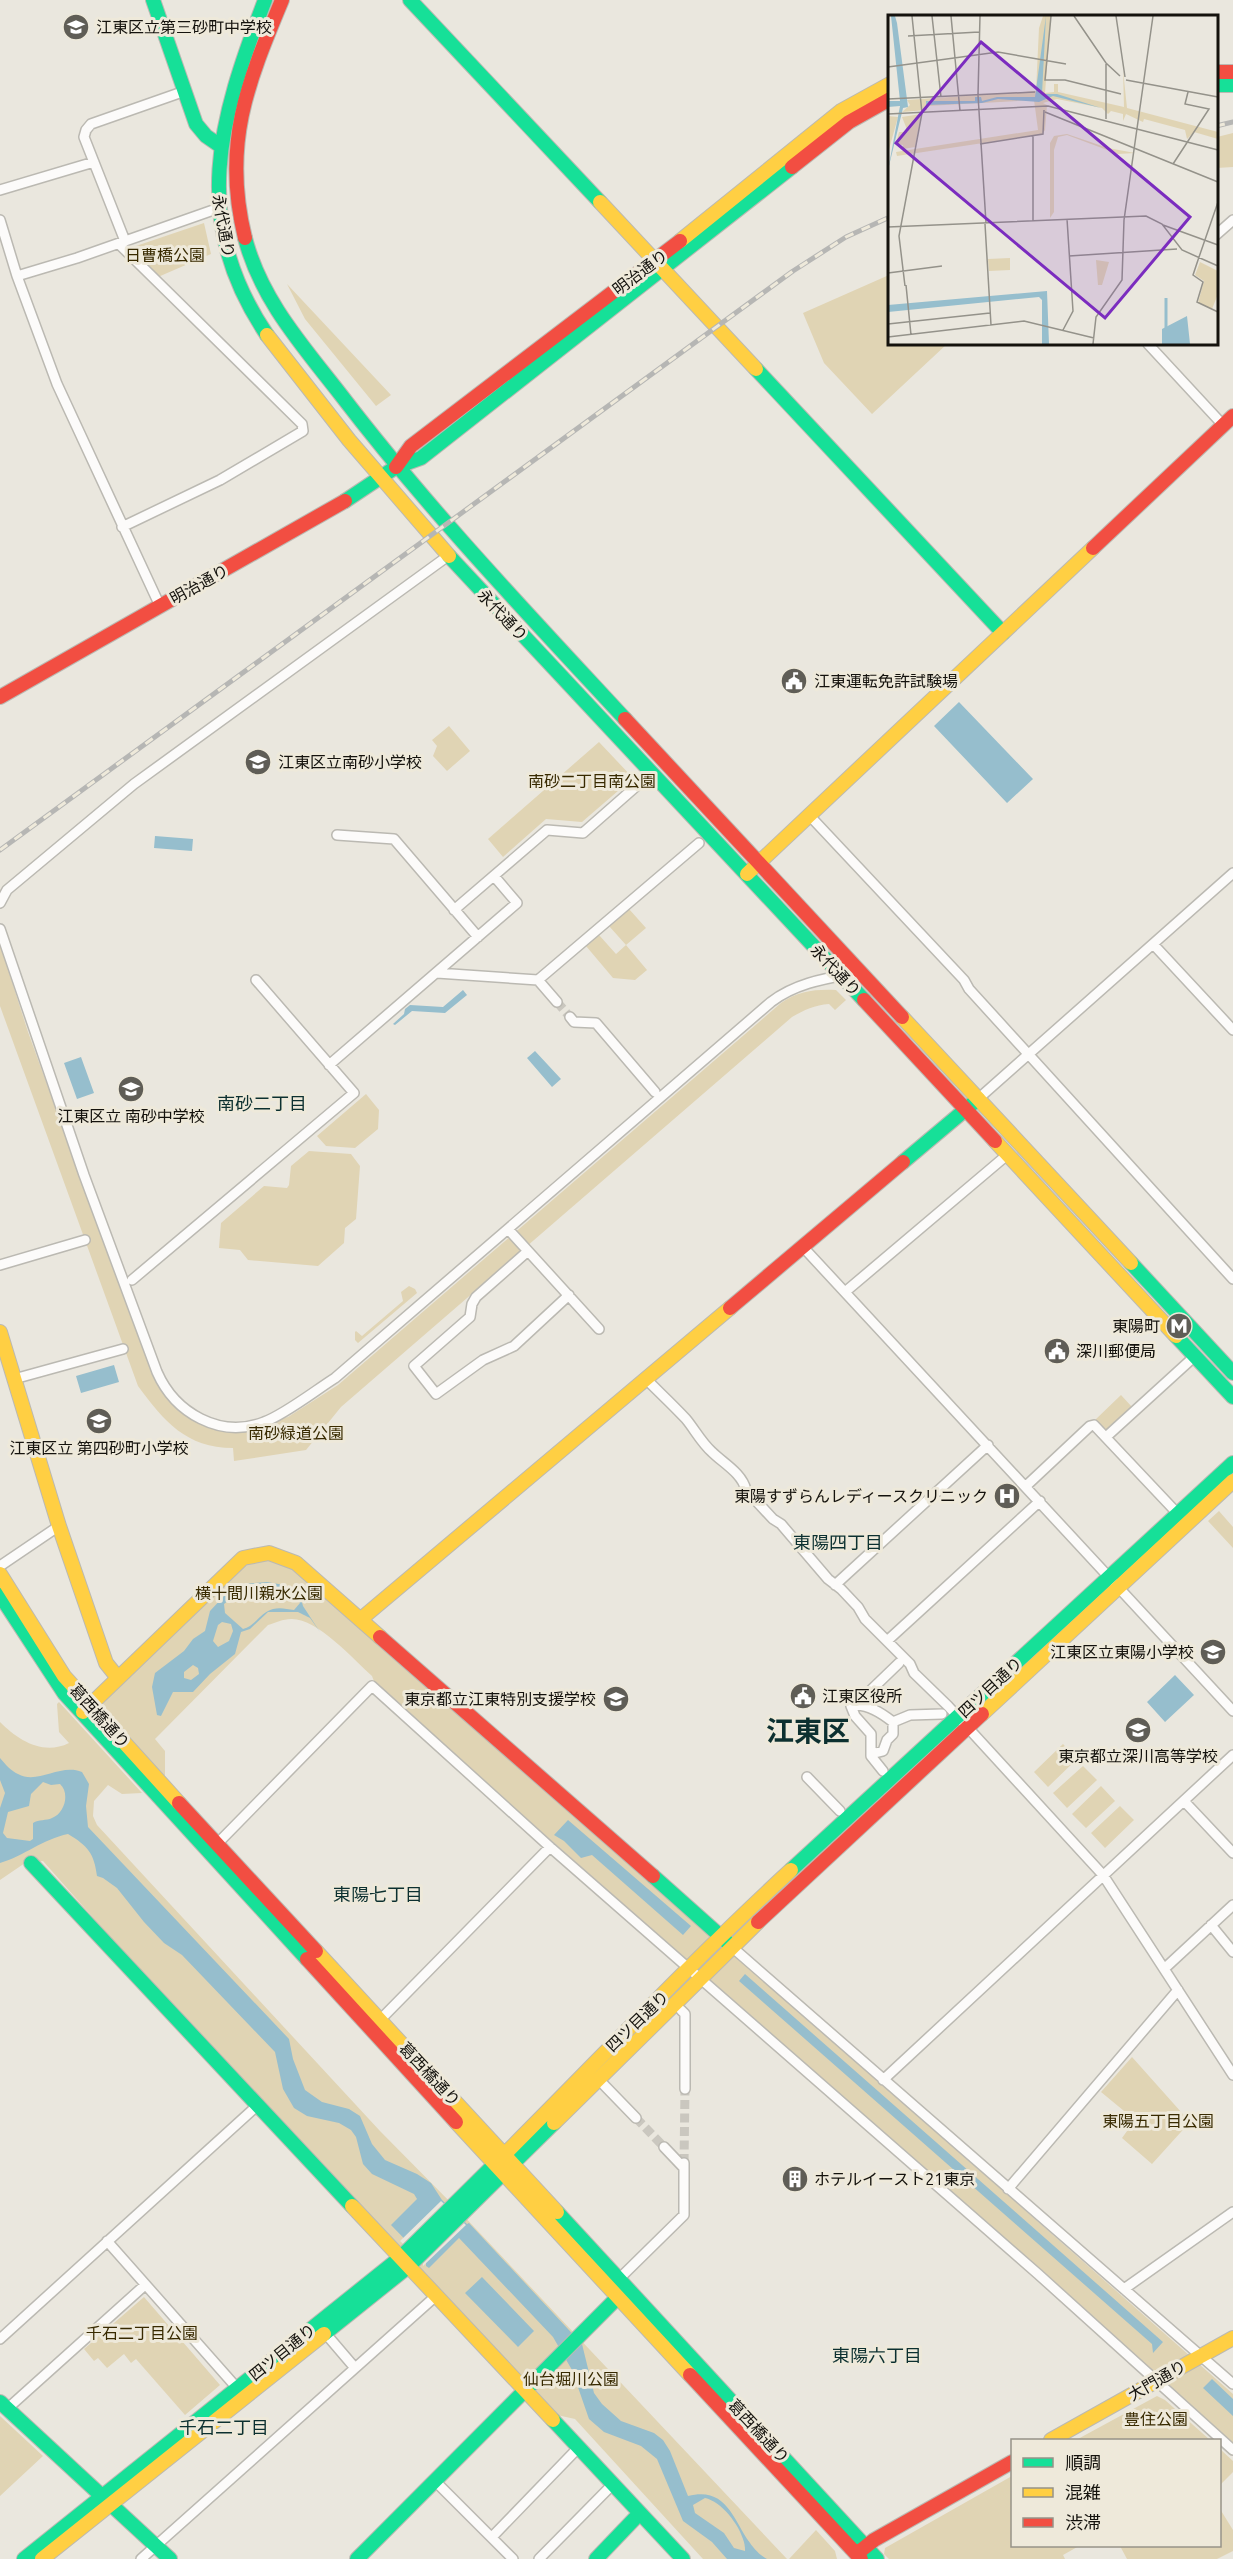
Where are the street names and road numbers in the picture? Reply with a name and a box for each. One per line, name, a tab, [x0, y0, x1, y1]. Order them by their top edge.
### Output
street label: 永代通り	[210, 193, 238, 259]
street label: 明治通り	[609, 246, 671, 298]
street label: 明治通り	[167, 561, 231, 607]
street label: 永代通り	[475, 585, 531, 645]
street label: 永代通り	[808, 940, 864, 1000]
street label: 四ツ目通り	[955, 1653, 1025, 1721]
street label: 葛西橋通り	[67, 1680, 133, 1752]
street label: 四ツ目通り	[602, 1987, 672, 2055]
street label: 葛西橋通り	[396, 2039, 464, 2109]
street label: 四ツ目通り	[245, 2320, 319, 2384]
street label: 大門通り	[1125, 2356, 1189, 2404]
street label: 葛西橋通り	[725, 2396, 793, 2466]

